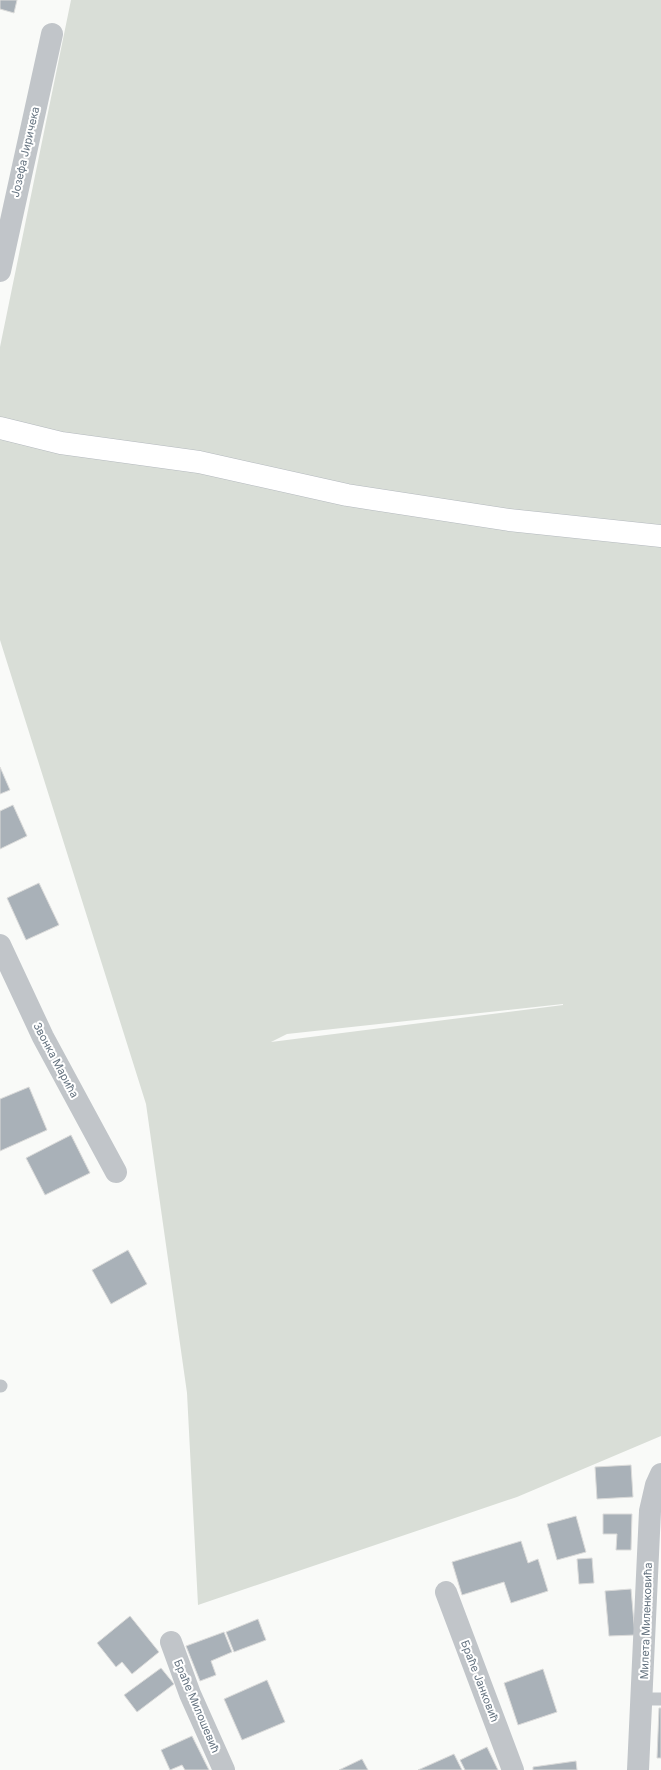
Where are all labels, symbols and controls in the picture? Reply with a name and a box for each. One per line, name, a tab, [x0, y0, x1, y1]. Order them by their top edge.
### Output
street label: Јозефа Јиричека	[8, 105, 42, 199]
street label: Звонка Марића	[30, 1020, 82, 1100]
street label: Милета Миленковића	[637, 1562, 655, 1680]
street label: Браће Јанковић	[458, 1638, 502, 1724]
street label: Браће Милошевић	[171, 1657, 223, 1755]

